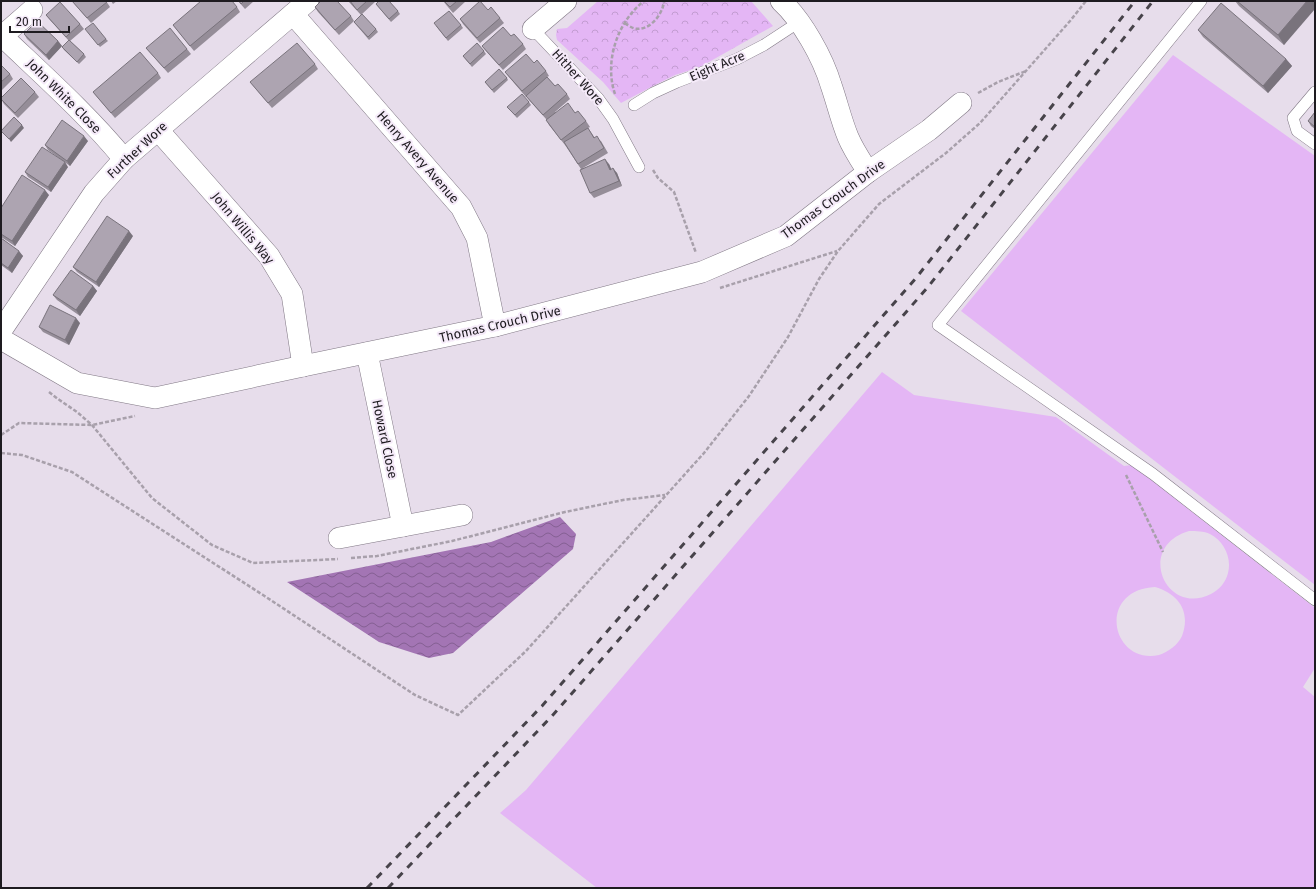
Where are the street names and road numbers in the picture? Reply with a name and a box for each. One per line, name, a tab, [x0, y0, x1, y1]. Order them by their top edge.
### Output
street label: Hither Wore	[549, 46, 607, 108]
street label: Eight Acre	[687, 48, 747, 84]
street label: John White Close	[24, 56, 104, 136]
street label: Henry Avery Avenue	[374, 108, 462, 206]
street label: Further Wore	[104, 119, 170, 181]
street label: Thomas Crouch Drive	[778, 156, 888, 242]
street label: John Willis Way	[209, 189, 278, 267]
street label: Thomas Crouch Drive	[438, 303, 562, 345]
street label: Howard Close	[369, 398, 401, 480]

